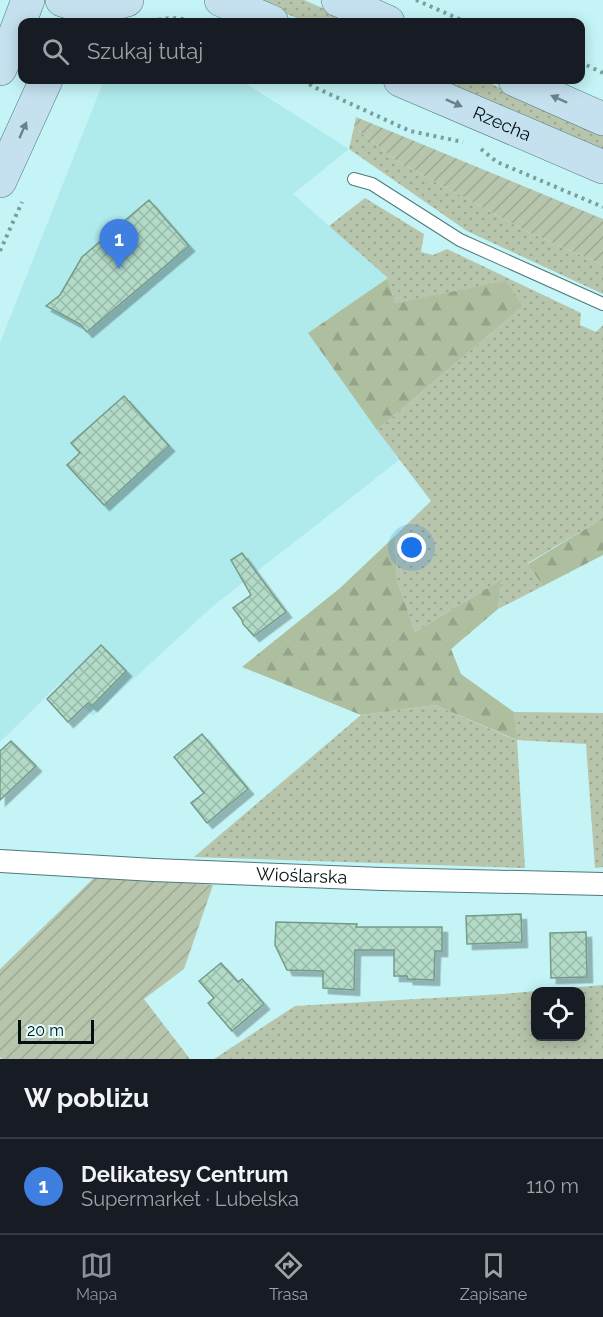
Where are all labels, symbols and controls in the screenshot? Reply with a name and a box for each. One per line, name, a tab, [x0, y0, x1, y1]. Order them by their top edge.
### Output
search box	[18, 18, 585, 84]
icon: search	[39, 35, 72, 68]
text: Szukaj tutaj	[87, 38, 203, 64]
one-way arrow	[551, 95, 568, 104]
one-way arrow	[445, 99, 463, 109]
street label: Rzecha	[470, 102, 534, 145]
one-way arrow	[18, 121, 28, 139]
pin: 1	[100, 220, 138, 269]
your location	[397, 533, 426, 562]
street label: Wioślarska	[256, 863, 348, 888]
map controls	[531, 987, 585, 1041]
button: locate	[531, 987, 585, 1041]
scale bar	[18, 1017, 94, 1044]
text: 20 m	[27, 1021, 64, 1040]
text: W pobliżu	[24, 1083, 149, 1113]
text: Delikatesy Centrum	[81, 1161, 289, 1187]
text: 1	[39, 1174, 48, 1198]
text: 110 m	[526, 1174, 579, 1198]
text: Supermarket · Lubelska	[81, 1187, 299, 1211]
tab: Mapa	[76, 1249, 117, 1304]
tab: Trasa	[269, 1249, 308, 1304]
tab: Zapisane	[460, 1249, 527, 1304]

